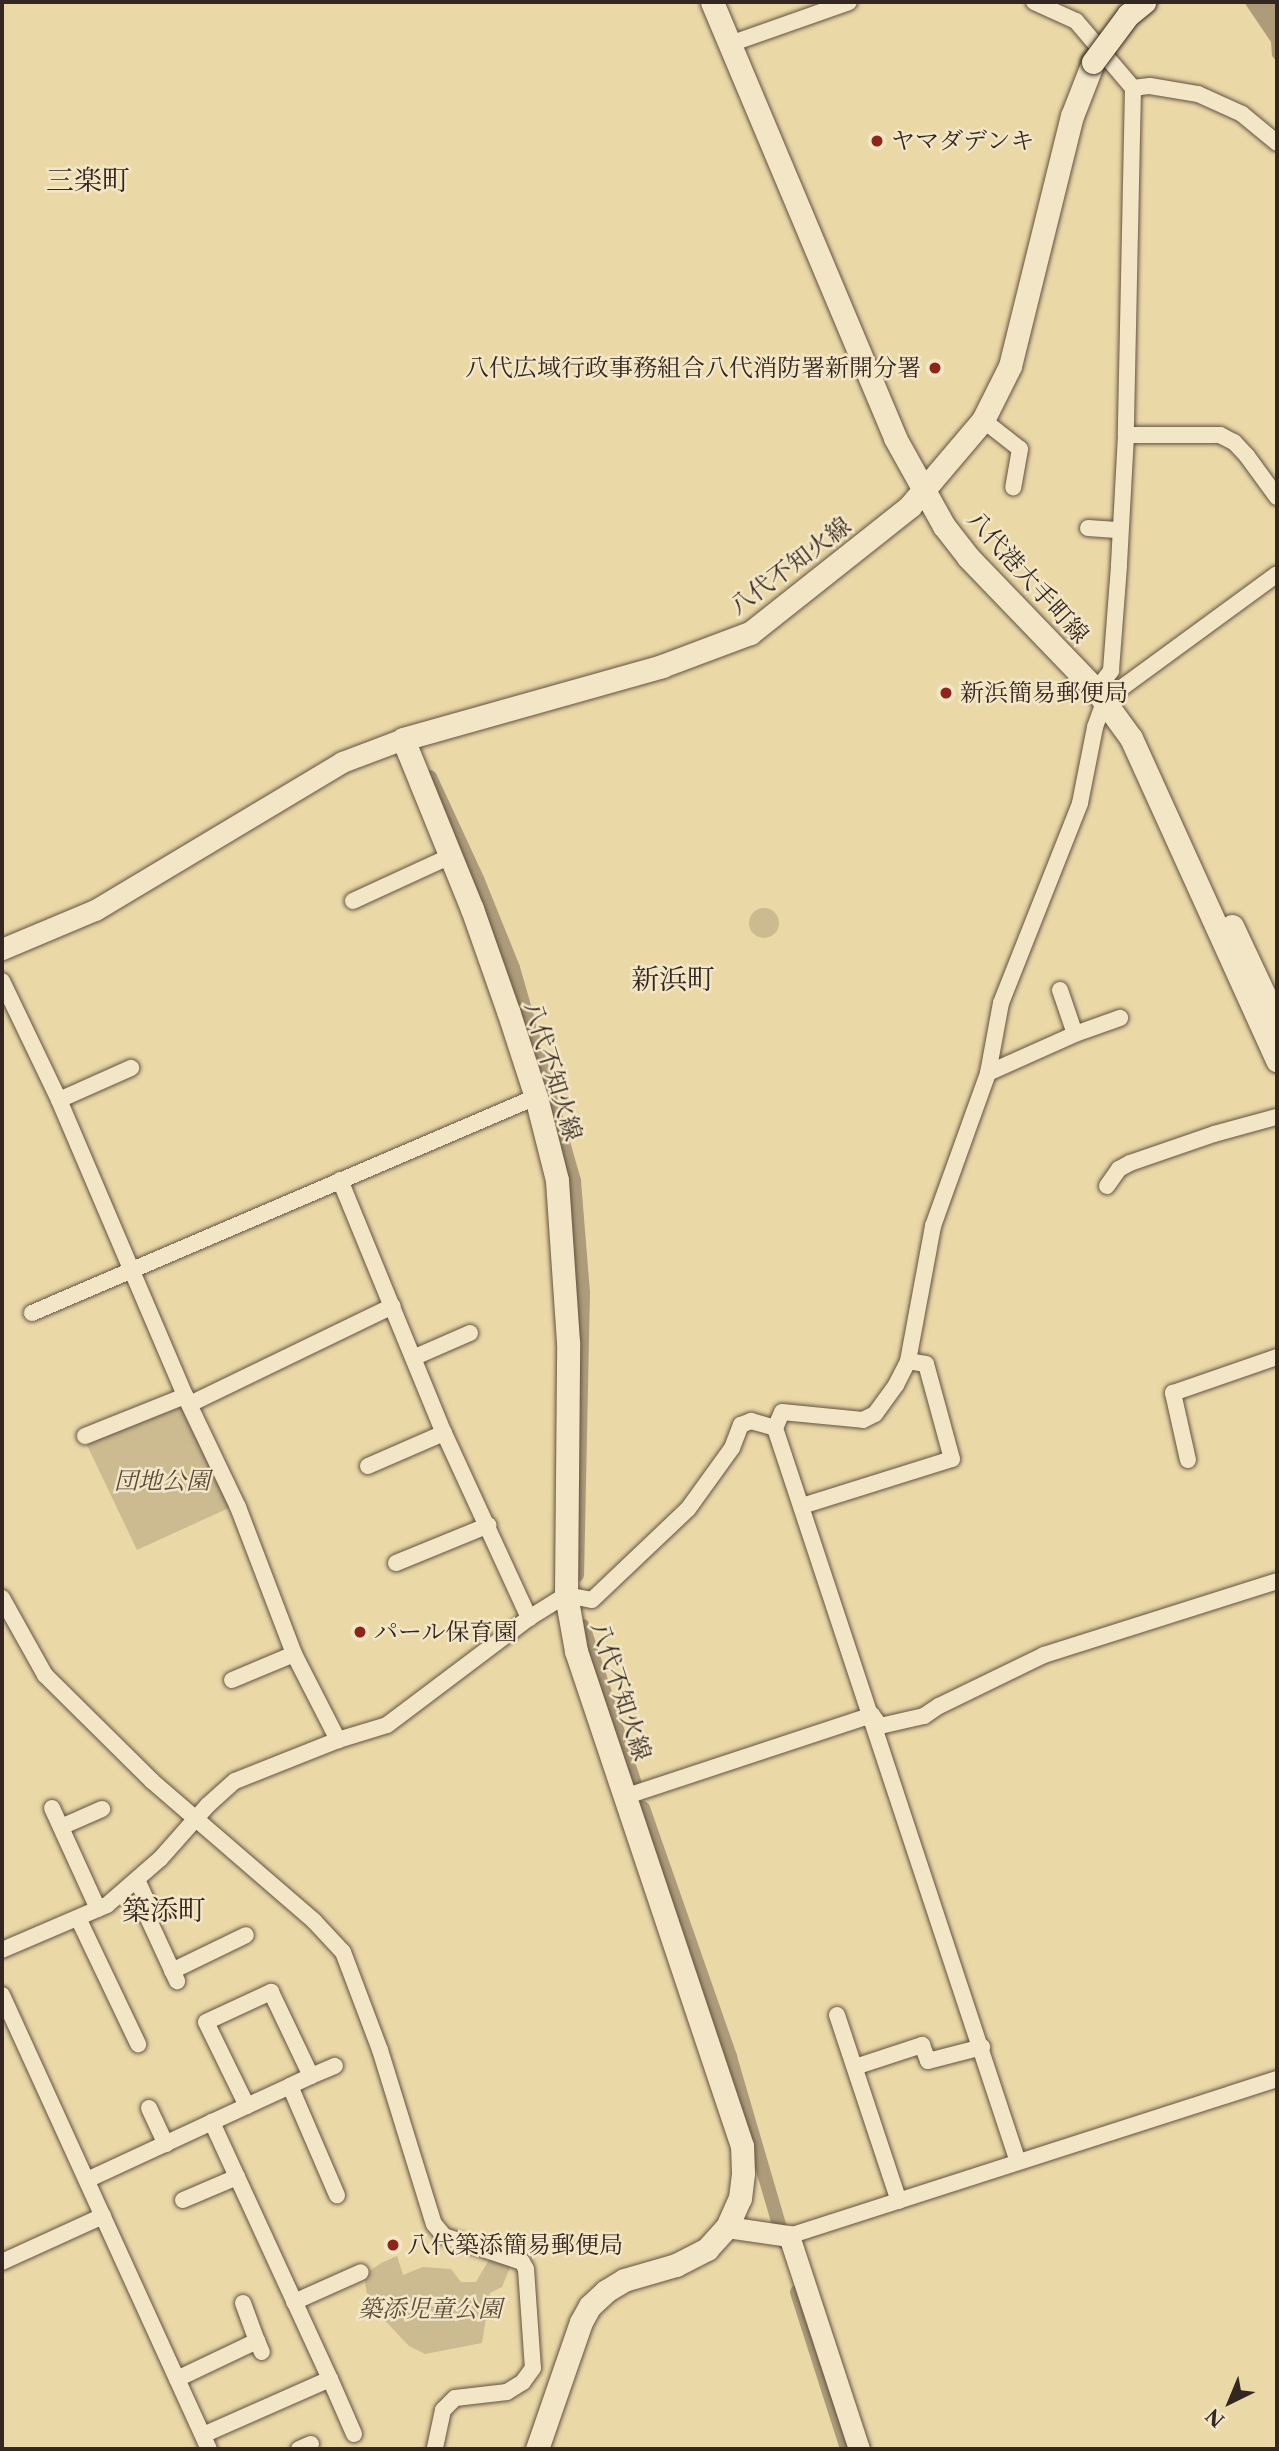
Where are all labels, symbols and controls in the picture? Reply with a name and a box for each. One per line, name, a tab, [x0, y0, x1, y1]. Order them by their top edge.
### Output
place label: ヤマダデンキ	[891, 127, 1035, 155]
marker: ヤマダデンキ	[869, 133, 885, 149]
district label: 三楽町	[46, 163, 130, 197]
place label: 八代広域行政事務組合八代消防署新開分署	[465, 354, 921, 382]
marker: 八代広域行政事務組合八代消防署新開分署	[927, 360, 943, 376]
street label: 八代港大手町線	[961, 505, 1095, 649]
street label: 八代不知火線	[724, 511, 856, 621]
place label: 新浜簡易郵便局	[960, 679, 1128, 707]
marker: 新浜簡易郵便局	[938, 685, 954, 701]
district label: 新浜町	[631, 962, 715, 996]
street label: 八代不知火線	[518, 998, 588, 1144]
park label: 団地公園	[114, 1467, 210, 1495]
place label: パール保育園	[374, 1618, 518, 1646]
street label: 八代不知火線	[585, 1618, 657, 1764]
marker: パール保育園	[352, 1624, 368, 1640]
district label: 築添町	[122, 1893, 206, 1927]
place label: 八代築添簡易郵便局	[407, 2231, 623, 2259]
marker: 八代築添簡易郵便局	[385, 2237, 401, 2253]
park label: 築添児童公園	[358, 2295, 502, 2323]
north arrow	[1195, 2367, 1265, 2437]
text: N	[1201, 2404, 1229, 2432]

